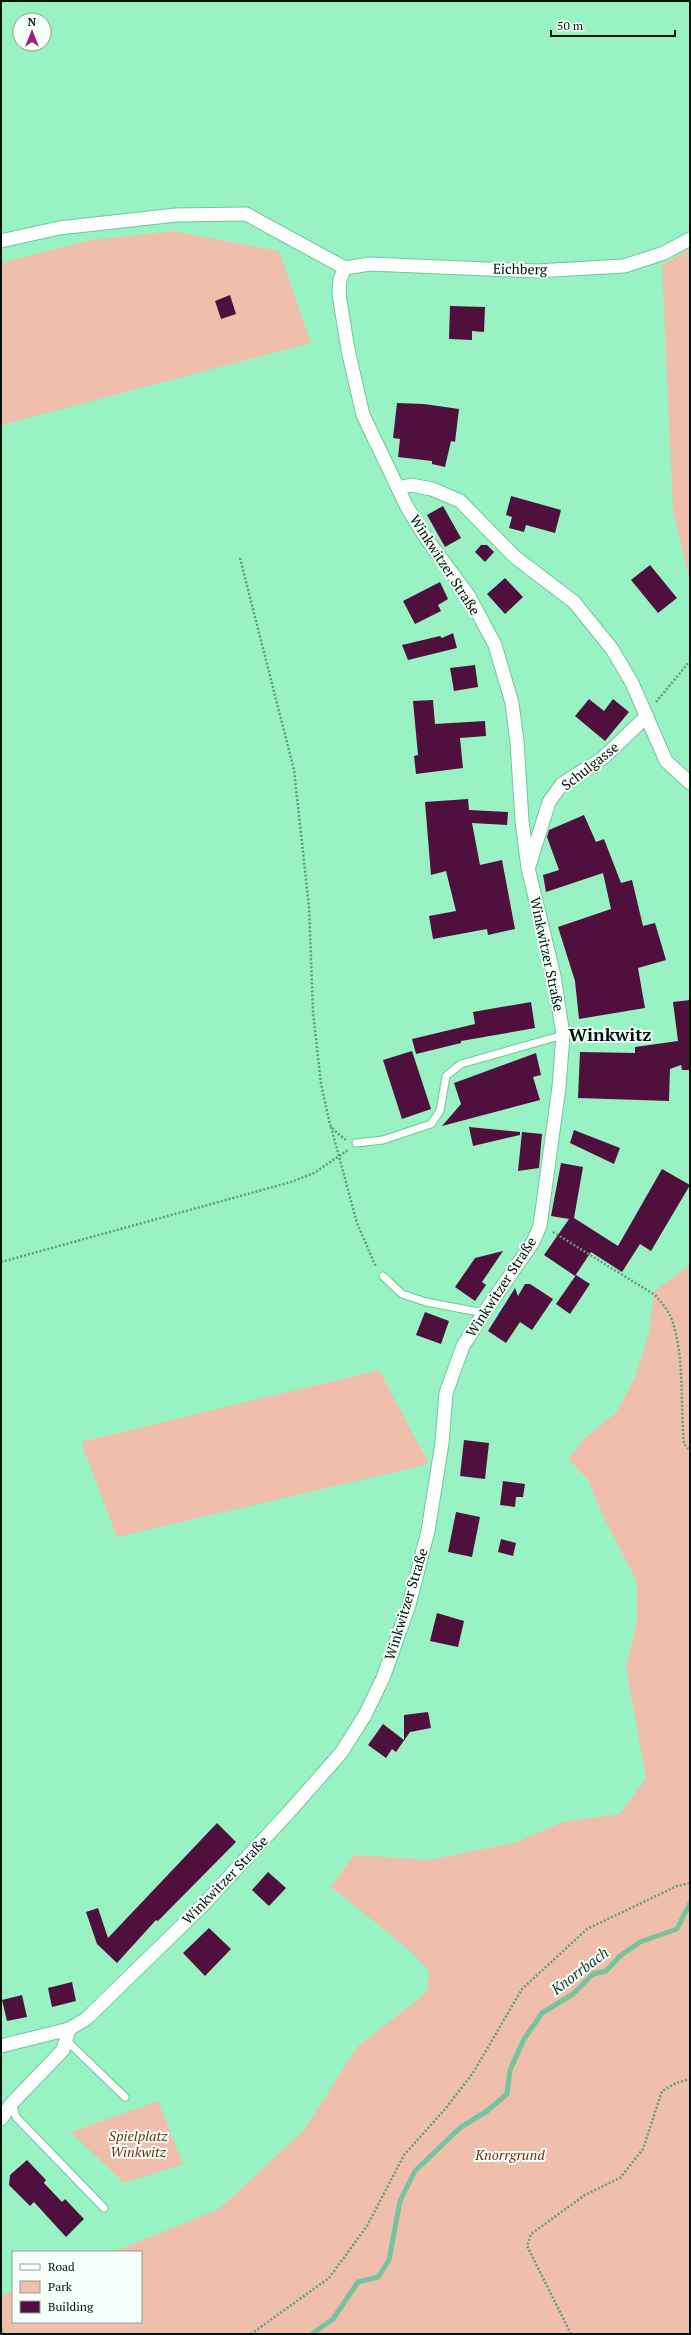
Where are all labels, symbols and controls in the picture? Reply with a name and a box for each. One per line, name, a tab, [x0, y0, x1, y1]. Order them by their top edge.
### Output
north arrow	[12, 12, 52, 52]
scale bar	[551, 12, 675, 38]
text: N	[28, 15, 37, 29]
text: 50 m	[557, 18, 584, 33]
street label: Eichberg	[493, 259, 548, 278]
street label: Winkwitzer Straße	[406, 511, 485, 619]
street label: Schulgasse	[557, 737, 622, 794]
street label: Winkwitzer Straße	[526, 895, 569, 1013]
district label: Winkwitz	[569, 1022, 652, 1046]
street label: Winkwitzer Straße	[461, 1233, 540, 1341]
street label: Winkwitzer Straße	[379, 1546, 432, 1662]
street label: Winkwitzer Straße	[178, 1831, 272, 1928]
water label: Knorrbach	[546, 1942, 612, 1999]
park label: Spielplatz Winkwitz	[109, 2126, 168, 2161]
park label: Knorrgrund	[474, 2145, 545, 2164]
legend	[12, 2251, 142, 2323]
text: Road	[48, 2259, 75, 2274]
text: Park	[48, 2279, 73, 2294]
text: Building	[48, 2299, 94, 2314]

